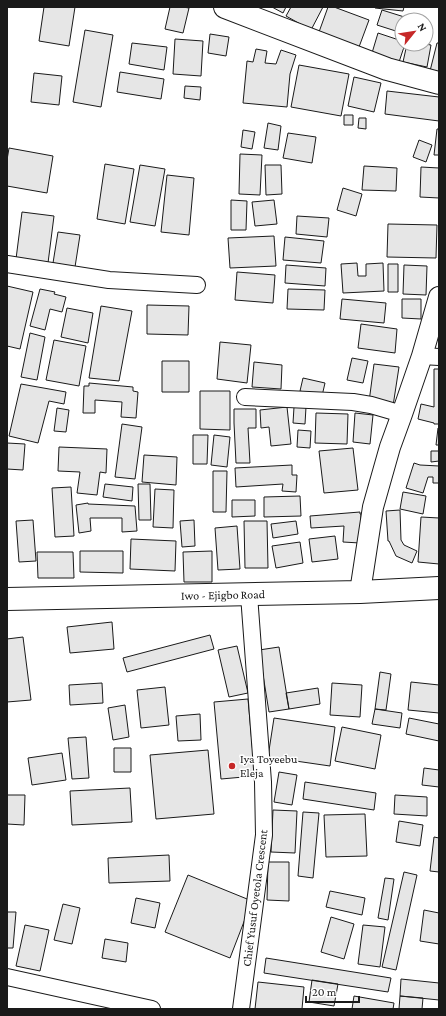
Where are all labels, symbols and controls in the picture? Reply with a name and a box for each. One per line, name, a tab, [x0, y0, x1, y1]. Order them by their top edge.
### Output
north arrow	[394, 12, 434, 52]
text: N	[416, 21, 430, 34]
street label: Iwo - Ejigbo Road	[181, 587, 266, 603]
place label: Iya Toyeebu Eleja	[240, 752, 298, 780]
marker: Iya Toyeebu Eleja	[227, 761, 237, 771]
street label: Chief Yusuf Oyetola Crescent	[240, 828, 270, 967]
scale bar	[306, 978, 359, 1004]
text: 20 m	[312, 985, 337, 999]

